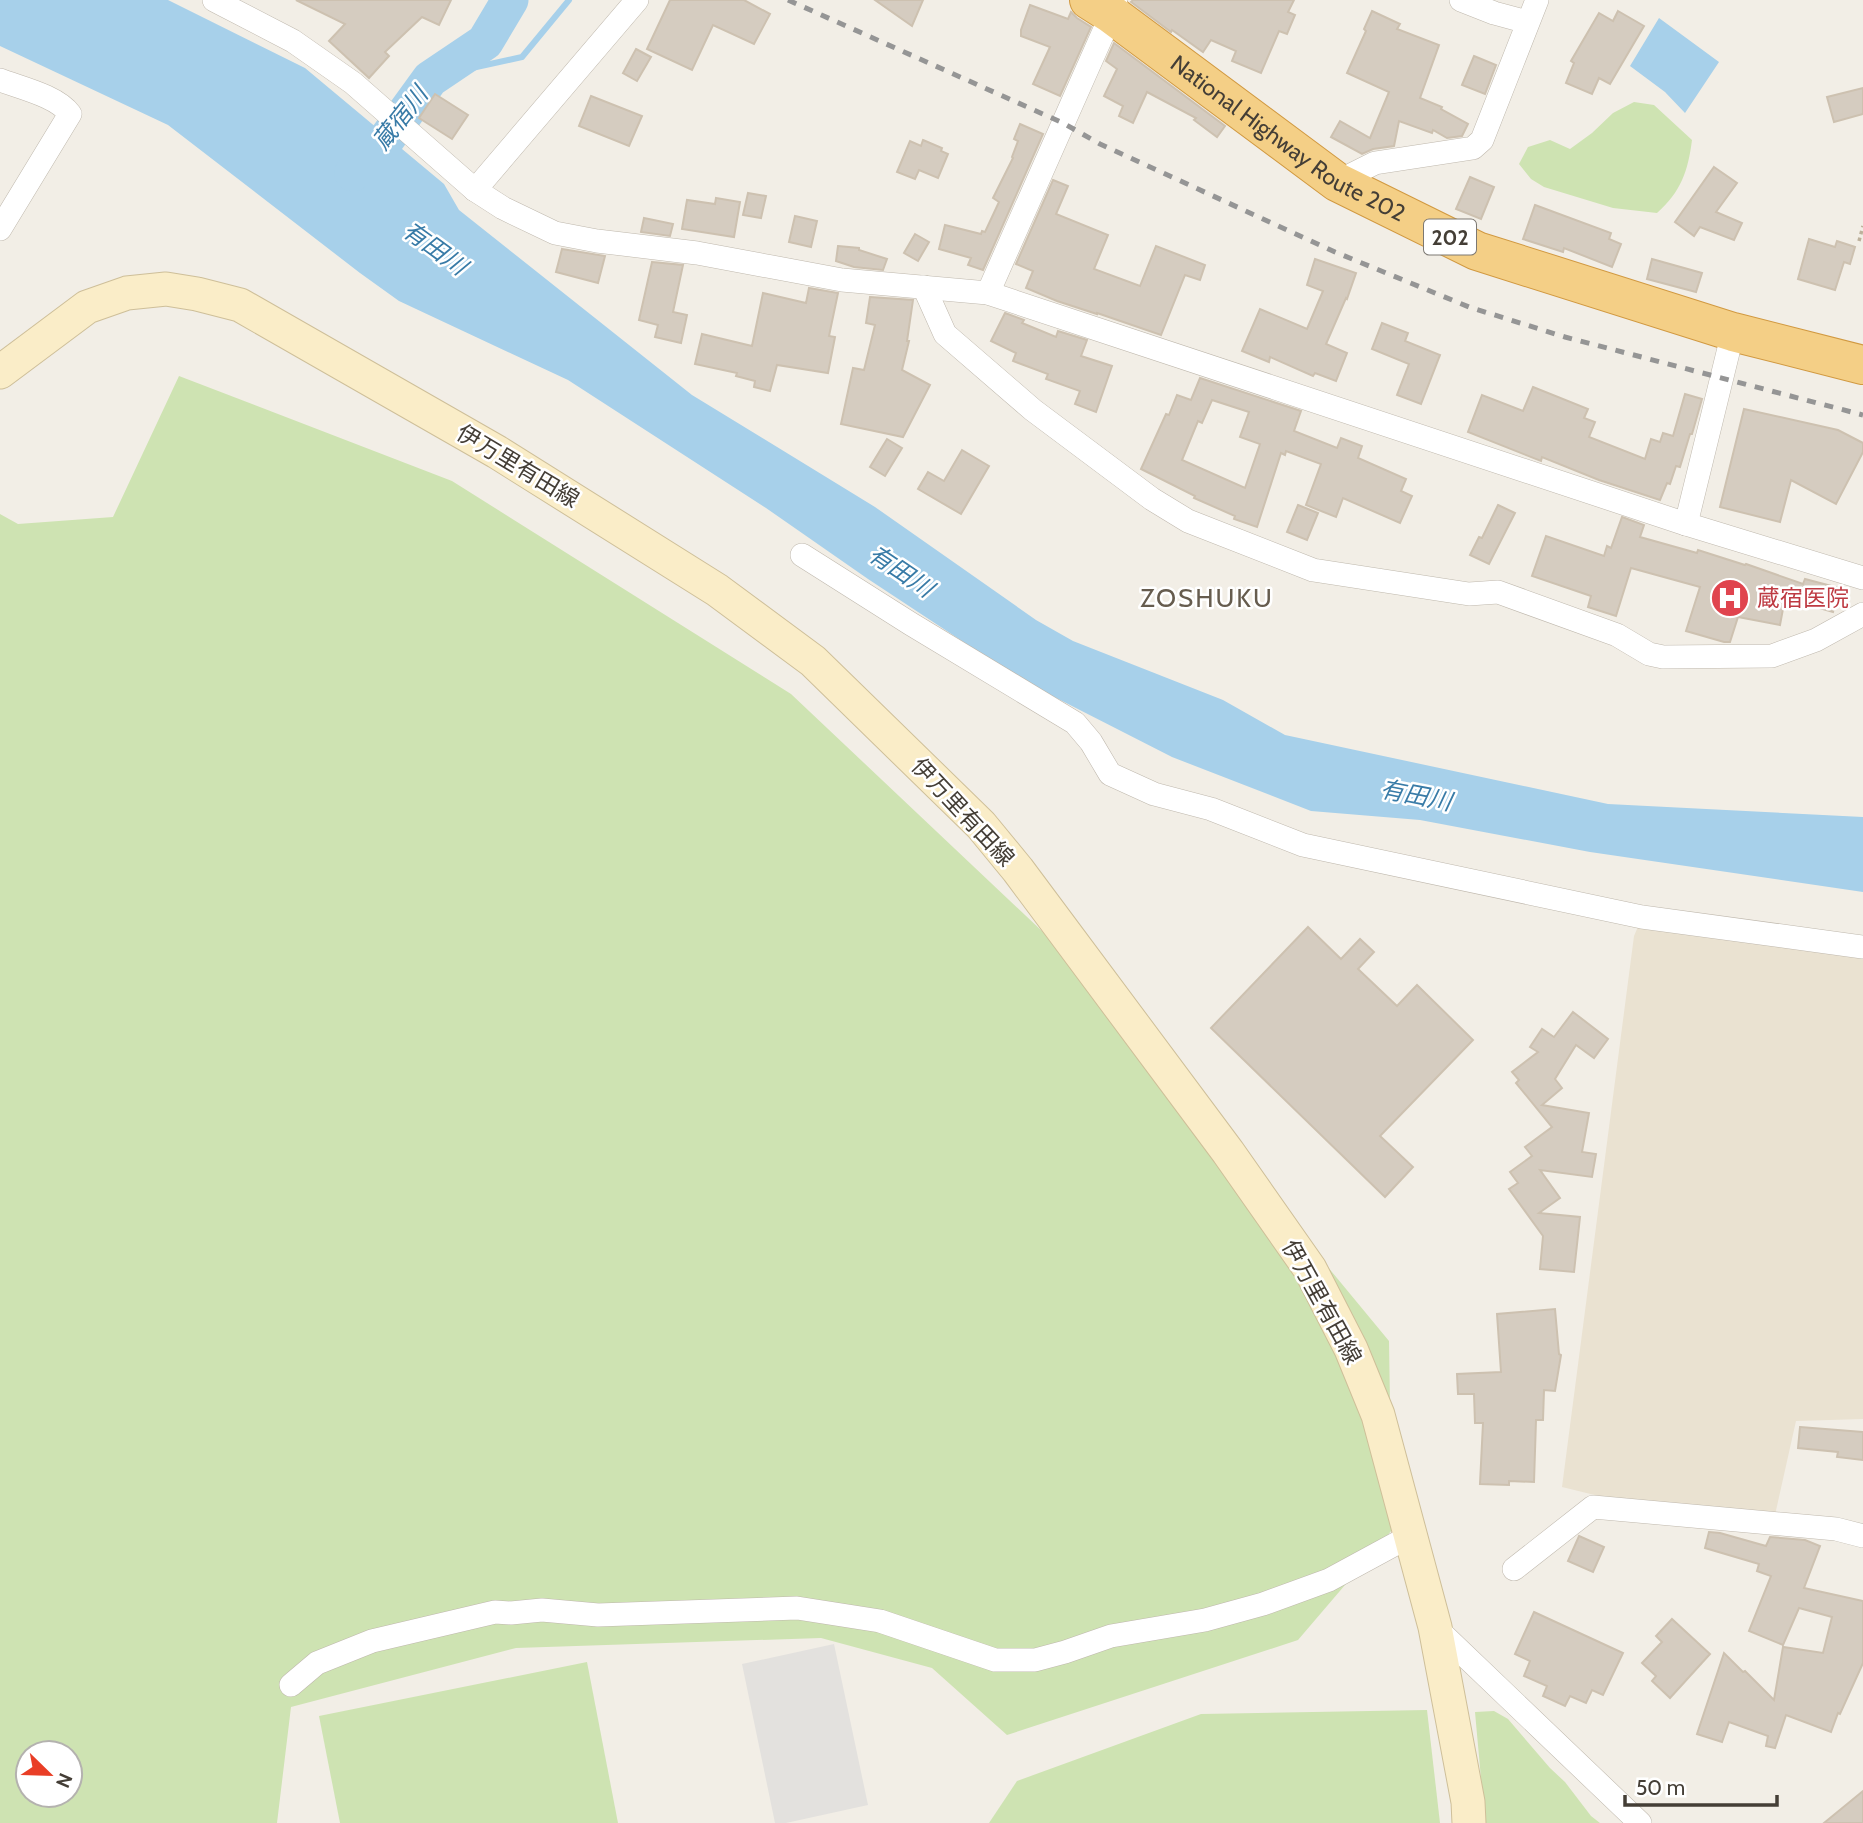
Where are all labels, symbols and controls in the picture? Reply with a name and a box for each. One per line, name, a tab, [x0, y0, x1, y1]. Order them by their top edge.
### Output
street label: National Highway Route 202	[1165, 49, 1410, 227]
water label: 蔵宿川	[366, 78, 435, 155]
water label: 有田川	[397, 215, 475, 283]
road number: 202	[1424, 219, 1476, 254]
street label: 伊万里有田線	[452, 418, 584, 514]
water label: 有田川	[863, 539, 941, 605]
hospital icon: 蔵宿医院	[1709, 577, 1751, 619]
district label: ZOSHUKU	[1140, 582, 1274, 614]
place label: 蔵宿医院	[1757, 584, 1849, 612]
street label: 伊万里有田線	[906, 752, 1020, 872]
water label: 有田川	[1378, 774, 1457, 817]
street label: 伊万里有田線	[1276, 1235, 1368, 1369]
north arrow	[14, 1739, 84, 1809]
scale bar	[1625, 1764, 1777, 1808]
text: N	[51, 1770, 77, 1791]
text: 50 m	[1636, 1775, 1685, 1800]

